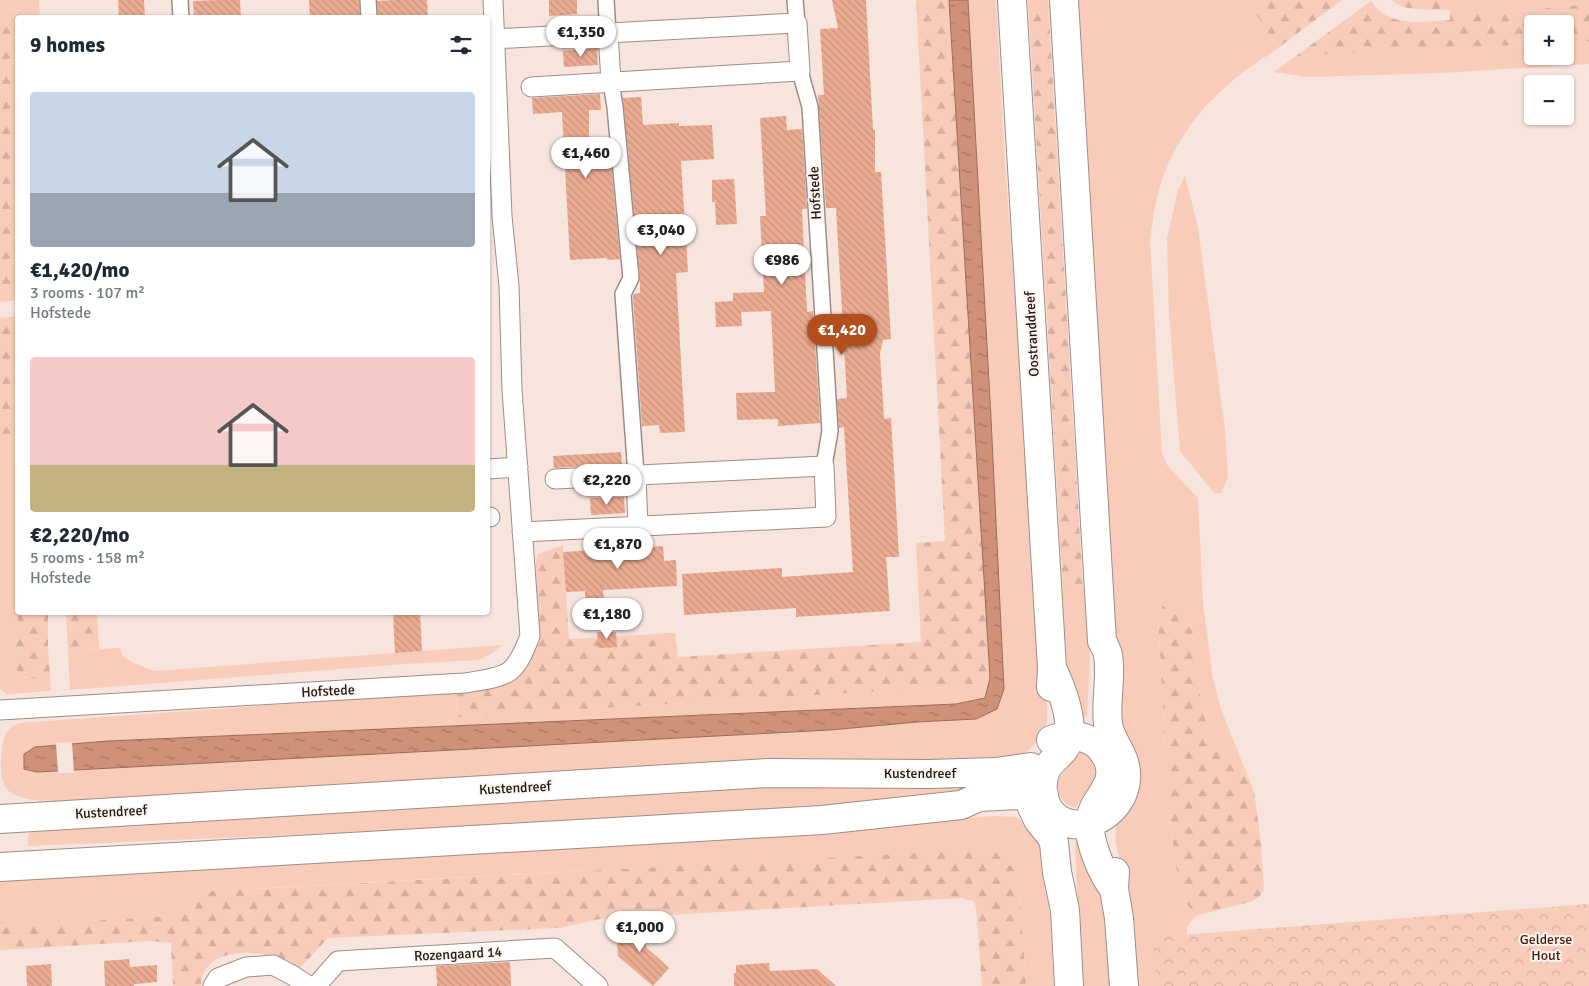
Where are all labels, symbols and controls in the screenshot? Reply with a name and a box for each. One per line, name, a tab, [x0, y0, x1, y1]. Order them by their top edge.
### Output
pin: €1,350	[540, 15, 622, 58]
map controls	[1524, 15, 1574, 125]
button: +	[1524, 15, 1574, 65]
text: €1,350	[557, 22, 605, 42]
icon: filters	[447, 31, 475, 59]
text: 9 homes	[30, 32, 105, 58]
button: −	[1524, 75, 1574, 125]
icon: home	[208, 125, 298, 215]
pin: €1,460	[545, 136, 627, 179]
text: €1,460	[562, 143, 610, 163]
street label: Hofstede	[805, 166, 825, 220]
pin: €3,040	[620, 214, 702, 256]
text: €3,040	[637, 220, 685, 240]
pin: €986	[752, 244, 812, 286]
text: €986	[765, 250, 799, 270]
text: €1,420/mo	[30, 257, 129, 283]
text: 3 rooms · 107 m²	[30, 283, 145, 303]
street label: Oostranddreef	[1021, 289, 1043, 377]
text: Hofstede	[30, 303, 91, 323]
pin: €1,420	[801, 314, 883, 356]
text: €1,420	[818, 320, 866, 340]
icon: home	[208, 390, 298, 480]
pin: €2,220	[566, 464, 648, 506]
text: €2,220	[583, 470, 631, 490]
text: €2,220/mo	[30, 522, 129, 548]
pin: €1,870	[577, 528, 659, 570]
text: €1,870	[594, 534, 642, 554]
text: 5 rooms · 158 m²	[30, 548, 145, 568]
text: Hofstede	[30, 568, 91, 588]
pin: €1,180	[566, 598, 648, 640]
text: €1,180	[583, 604, 631, 624]
street label: Hofstede	[301, 681, 355, 701]
street label: Kustendreef	[884, 765, 957, 782]
street label: Kustendreef	[478, 778, 553, 798]
street label: Kustendreef	[74, 802, 149, 822]
pin: €1,000	[599, 910, 681, 953]
text: €1,000	[616, 917, 664, 937]
park label: Gelderse Hout	[1520, 931, 1572, 964]
street label: Rozengaard 14	[414, 943, 503, 965]

